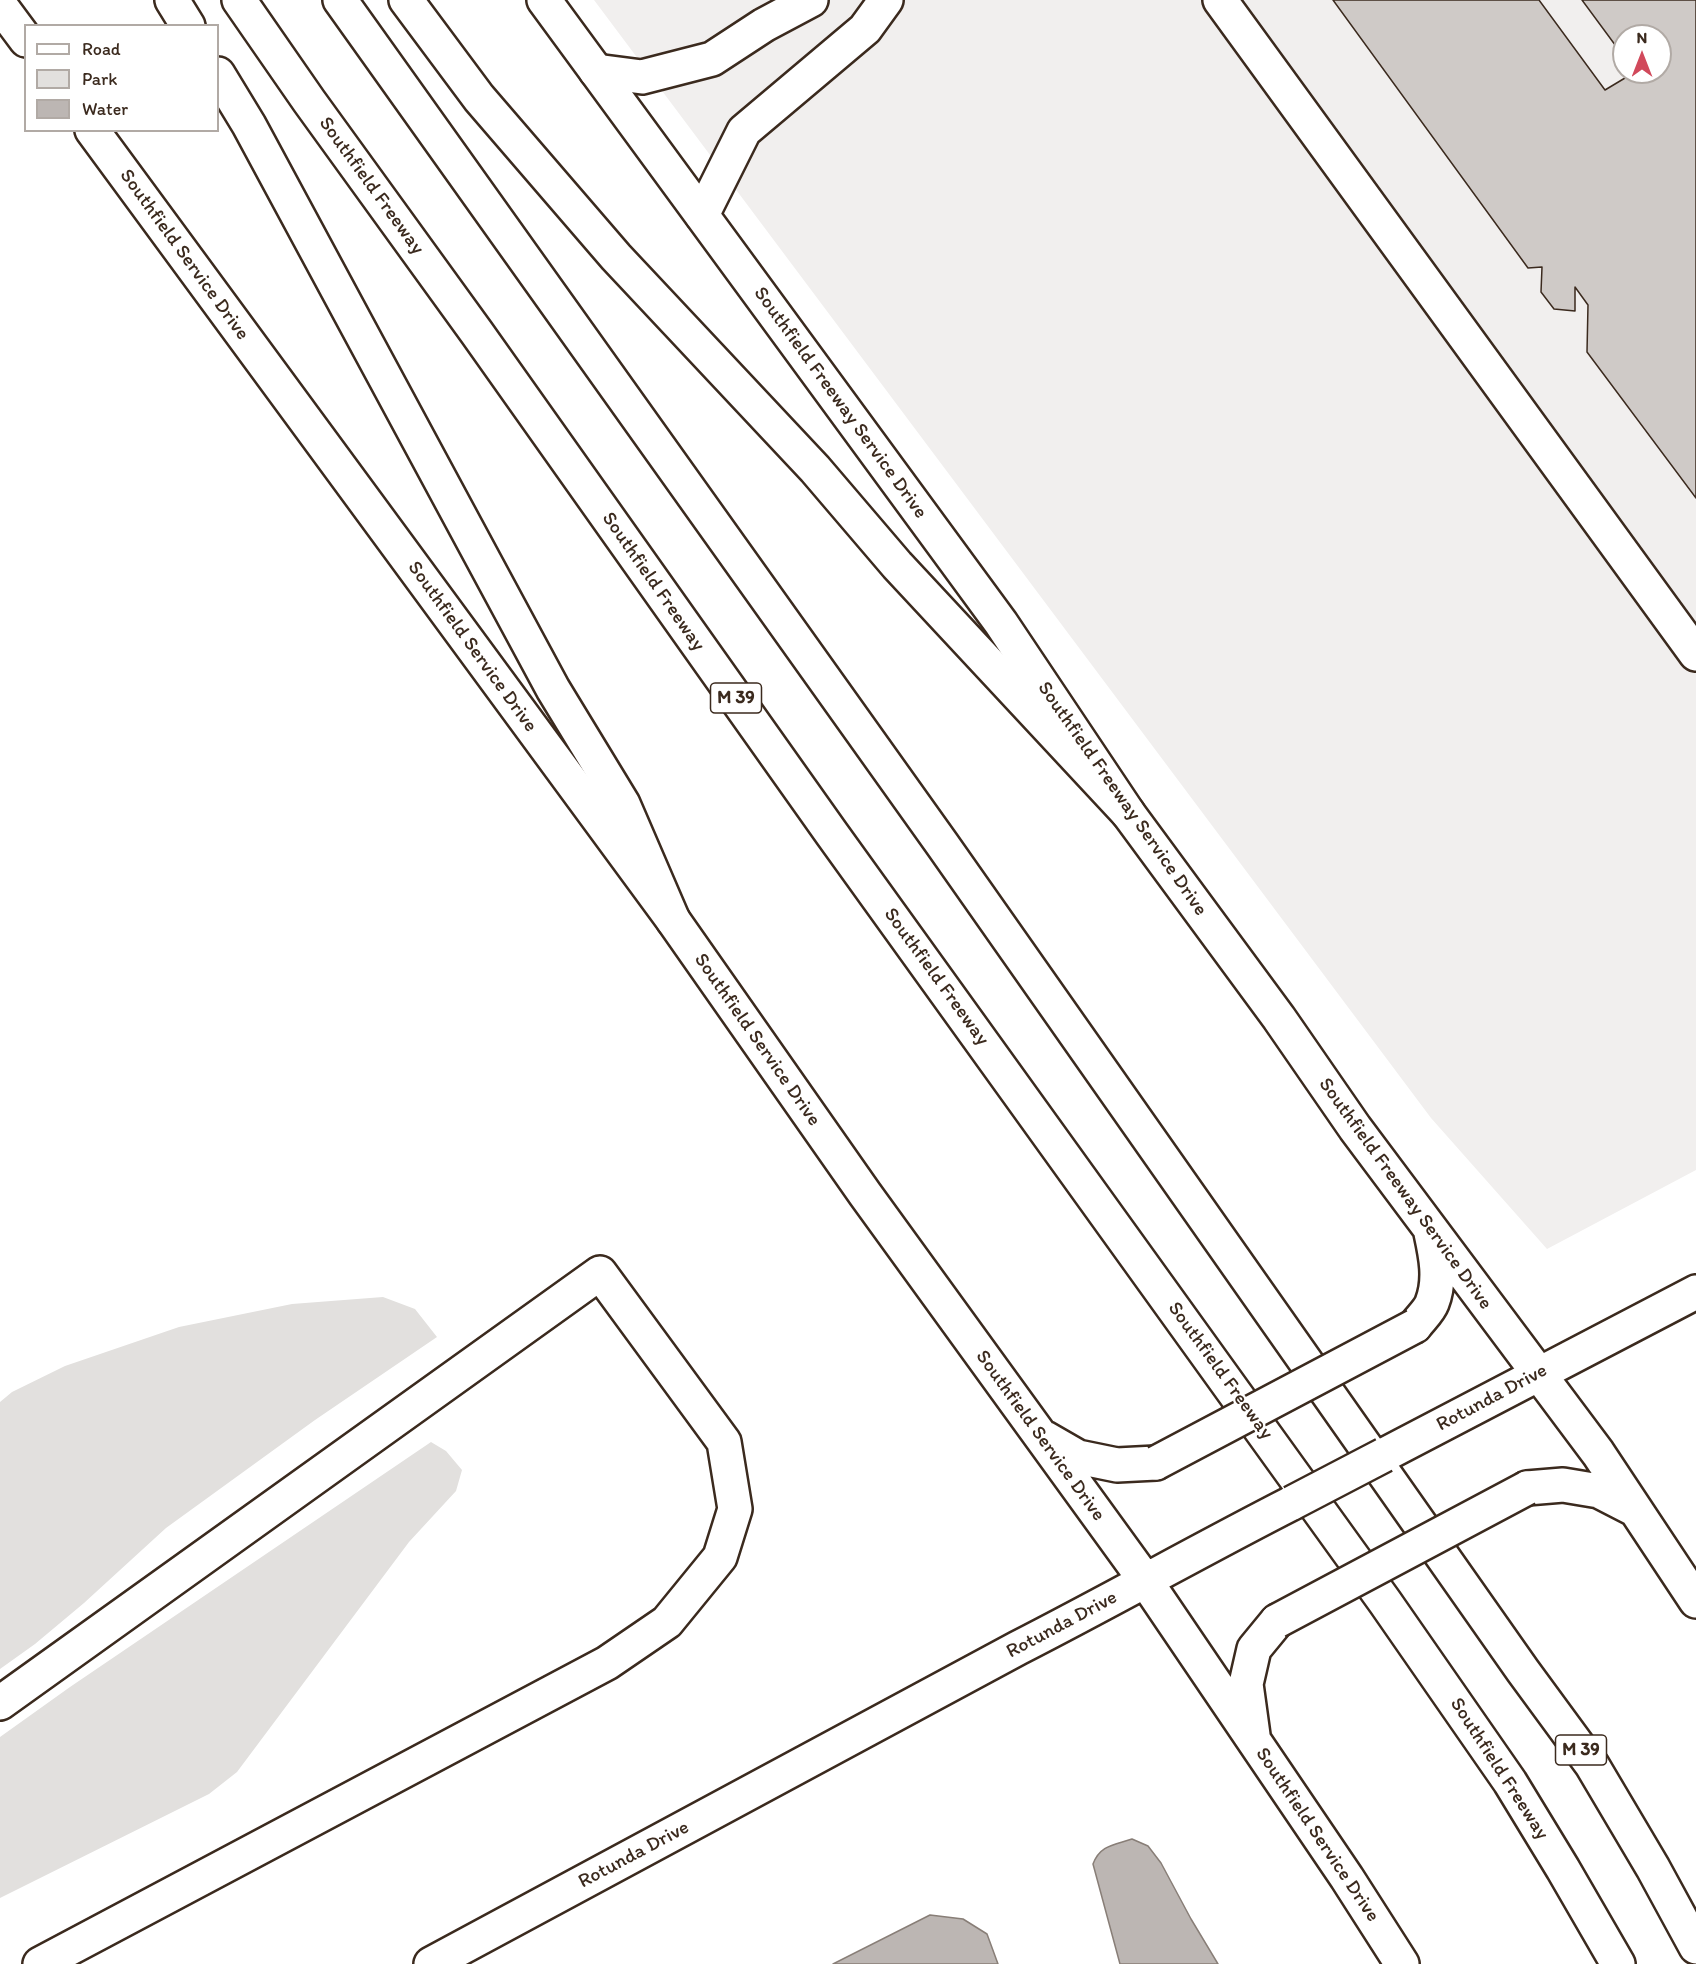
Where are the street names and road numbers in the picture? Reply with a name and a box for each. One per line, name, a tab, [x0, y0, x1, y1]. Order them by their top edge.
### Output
street label: Southfield Freeway	[313, 113, 429, 259]
street label: Southfield Service Drive	[114, 165, 254, 345]
street label: Southfield Freeway Service Drive	[748, 283, 932, 523]
street label: Southfield Freeway	[596, 508, 710, 656]
street label: Southfield Service Drive	[402, 557, 542, 737]
street label: Southfield Freeway Service Drive	[1032, 677, 1212, 921]
road number: M 39	[710, 683, 762, 713]
street label: Southfield Freeway	[878, 904, 994, 1050]
street label: Southfield Service Drive	[688, 949, 826, 1131]
street label: Southfield Freeway Service Drive	[1313, 1074, 1497, 1314]
street label: Southfield Freeway	[1162, 1298, 1278, 1444]
street label: Southfield Service Drive	[970, 1346, 1110, 1526]
street label: Rotunda Drive	[1432, 1359, 1552, 1437]
street label: Rotunda Drive	[1002, 1586, 1122, 1664]
street label: Southfield Freeway	[1444, 1694, 1554, 1844]
road number: M 39	[1556, 1735, 1606, 1765]
street label: Southfield Service Drive	[1250, 1743, 1384, 1927]
street label: Rotunda Drive	[574, 1816, 694, 1894]

